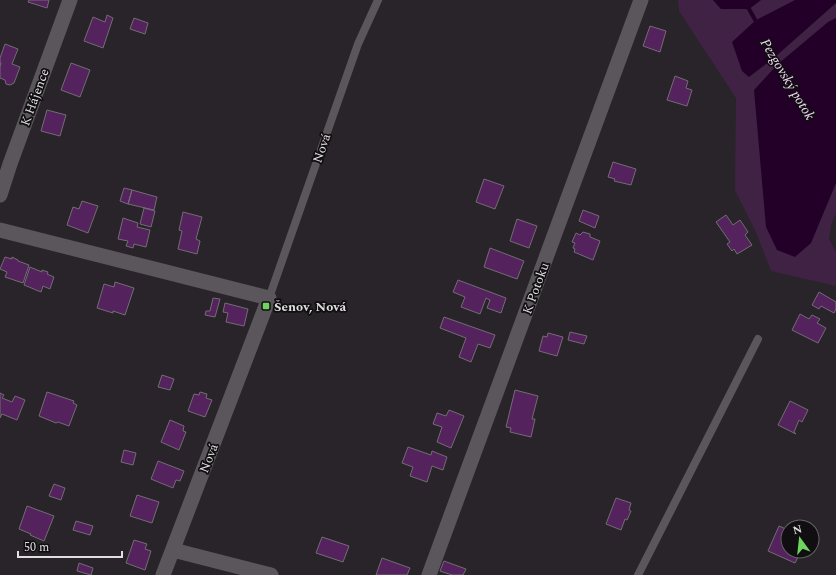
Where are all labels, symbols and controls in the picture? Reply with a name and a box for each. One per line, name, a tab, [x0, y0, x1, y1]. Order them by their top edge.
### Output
water label: Pezgovský potok	[755, 34, 821, 125]
street label: K Hájence	[15, 66, 55, 129]
street label: Nová	[308, 130, 336, 166]
street label: K Potoku	[517, 260, 555, 317]
place label: Šenov, Nová	[274, 297, 346, 317]
marker: Šenov, Nová	[261, 301, 271, 311]
street label: Nová	[194, 440, 224, 476]
north arrow	[780, 519, 820, 559]
text: N	[791, 520, 804, 539]
scale bar	[18, 533, 122, 559]
text: 50 m	[24, 538, 49, 557]

